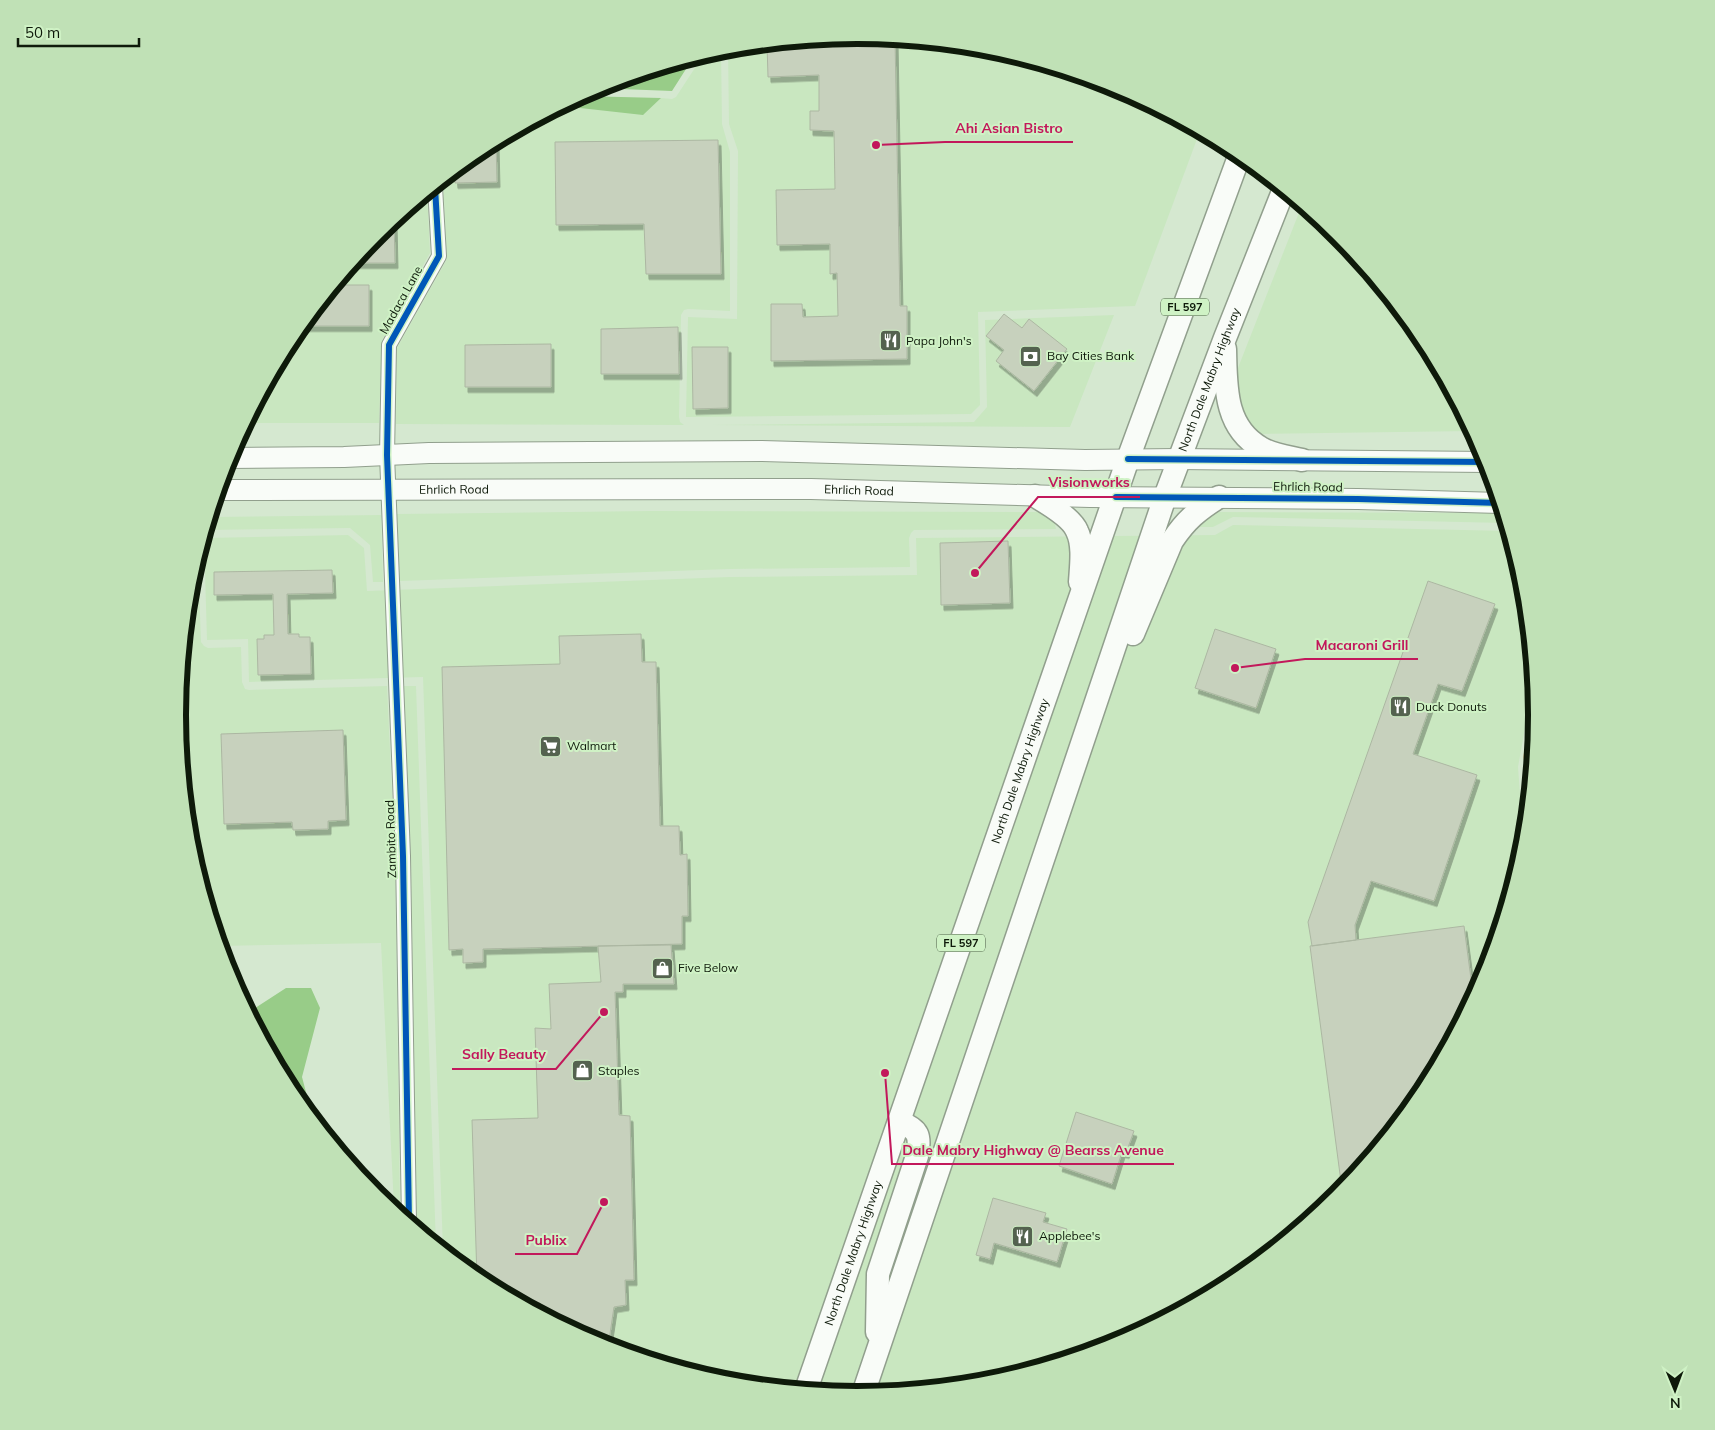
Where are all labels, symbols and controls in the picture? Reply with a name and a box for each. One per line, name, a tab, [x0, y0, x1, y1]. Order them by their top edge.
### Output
scale bar	[18, 15, 139, 47]
text: 50 m	[25, 23, 60, 42]
callout: Ahi Asian Bistro	[945, 113, 1073, 142]
text: Ahi Asian Bistro	[955, 119, 1063, 137]
street label: Madaca Lane	[376, 263, 425, 336]
road number: FL 597	[1161, 298, 1209, 316]
street label: North Dale Mabry Highway	[1175, 305, 1243, 453]
restaurant icon: Papa John's	[878, 329, 902, 353]
place label: Papa John's	[906, 333, 972, 348]
bank icon: Bay Cities Bank	[1019, 344, 1043, 368]
place label: Bay Cities Bank	[1047, 348, 1135, 363]
callout: Visionworks	[1038, 468, 1140, 497]
text: Visionworks	[1047, 473, 1130, 491]
street label: Ehrlich Road	[1273, 478, 1343, 495]
street label: Ehrlich Road	[824, 481, 894, 498]
street label: Ehrlich Road	[419, 482, 489, 497]
callout: Macaroni Grill	[1305, 630, 1418, 659]
text: Macaroni Grill	[1316, 636, 1409, 654]
restaurant icon: Duck Donuts	[1388, 695, 1412, 719]
street label: North Dale Mabry Highway	[988, 696, 1052, 845]
place label: Duck Donuts	[1416, 699, 1487, 714]
supermarket icon: Walmart	[539, 734, 563, 758]
place label: Walmart	[567, 738, 616, 753]
street label: Zambito Road	[382, 800, 399, 878]
road number: FL 597	[937, 934, 985, 951]
shop icon: Five Below	[650, 956, 674, 980]
place label: Five Below	[678, 960, 739, 975]
callout: Sally Beauty	[452, 1040, 556, 1069]
text: Sally Beauty	[462, 1045, 546, 1063]
shop icon: Staples	[570, 1059, 594, 1083]
place label: Staples	[598, 1063, 639, 1078]
callout: Dale Mabry Highway @ Bearss Avenue	[892, 1135, 1174, 1164]
text: Dale Mabry Highway @ Bearss Avenue	[902, 1141, 1164, 1159]
street label: North Dale Mabry Highway	[821, 1178, 885, 1327]
restaurant icon: Applebee's	[1011, 1224, 1035, 1248]
callout: Publix	[515, 1225, 577, 1254]
place label: Applebee's	[1039, 1228, 1101, 1243]
text: Publix	[525, 1231, 567, 1249]
north arrow	[1650, 1365, 1700, 1415]
text: N	[1670, 1394, 1681, 1412]

